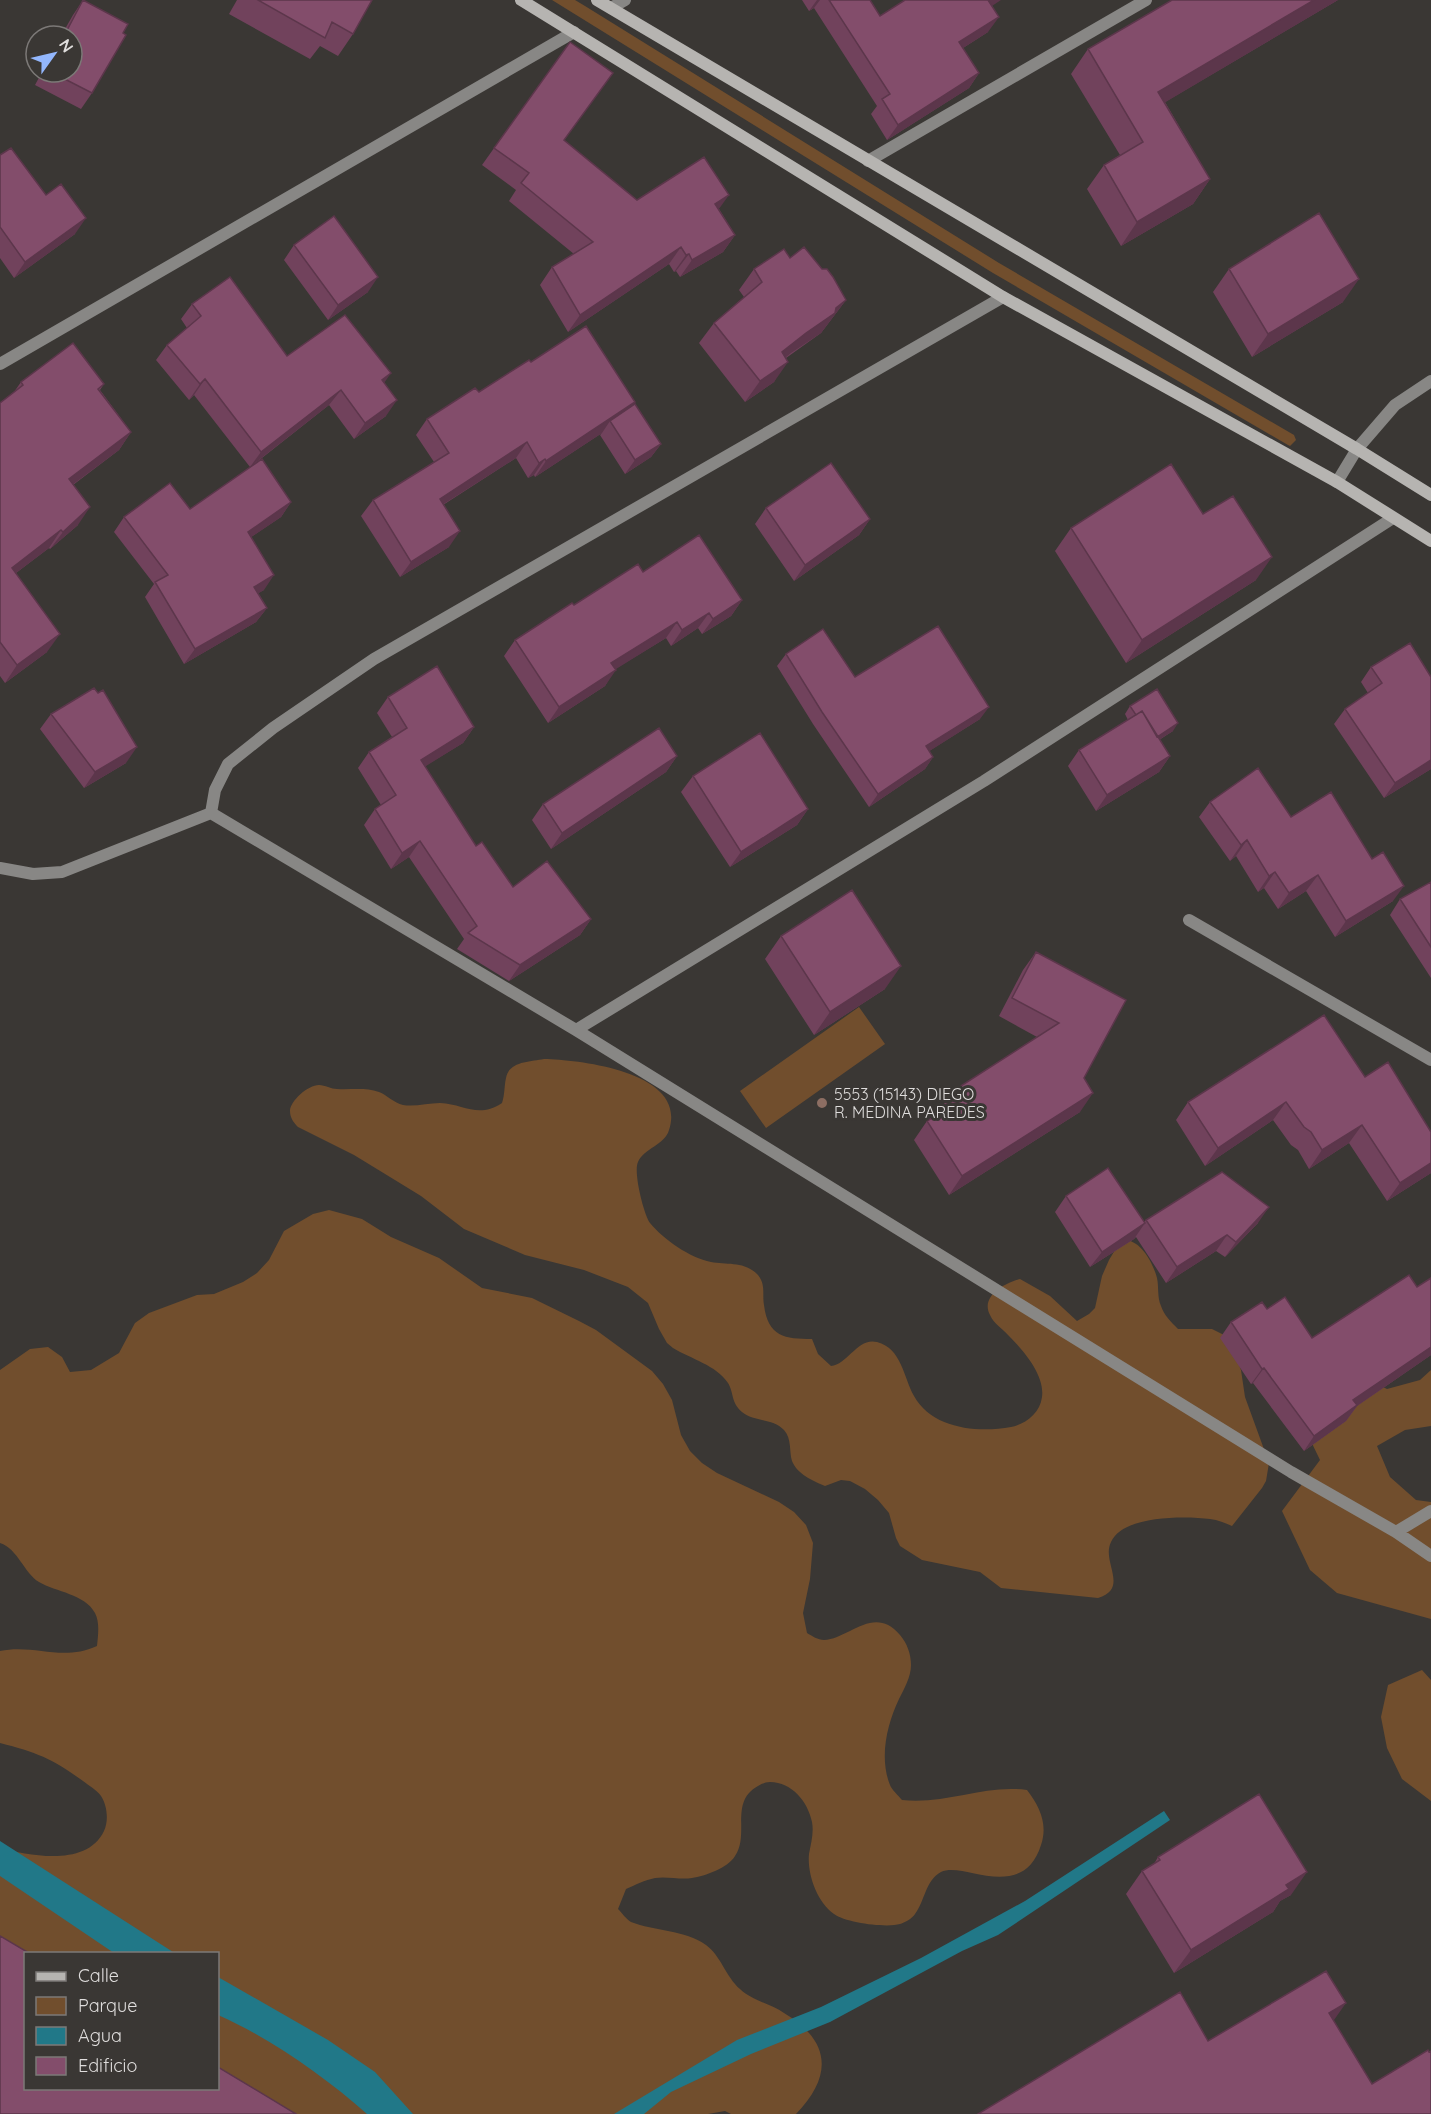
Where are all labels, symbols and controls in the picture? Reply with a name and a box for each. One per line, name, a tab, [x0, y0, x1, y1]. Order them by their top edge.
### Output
north arrow	[24, 24, 84, 84]
text: N	[55, 35, 78, 56]
place label: 5553 (15143) DIEGO R. MEDINA PAREDES	[834, 1084, 985, 1122]
marker: 5553 (15143) DIEGO R. MEDINA PAREDES	[815, 1096, 829, 1110]
legend	[24, 1952, 219, 2090]
text: Calle	[78, 1964, 119, 1987]
text: Parque	[78, 1994, 137, 2017]
text: Agua	[78, 2024, 122, 2047]
text: Edificio	[78, 2054, 137, 2077]

